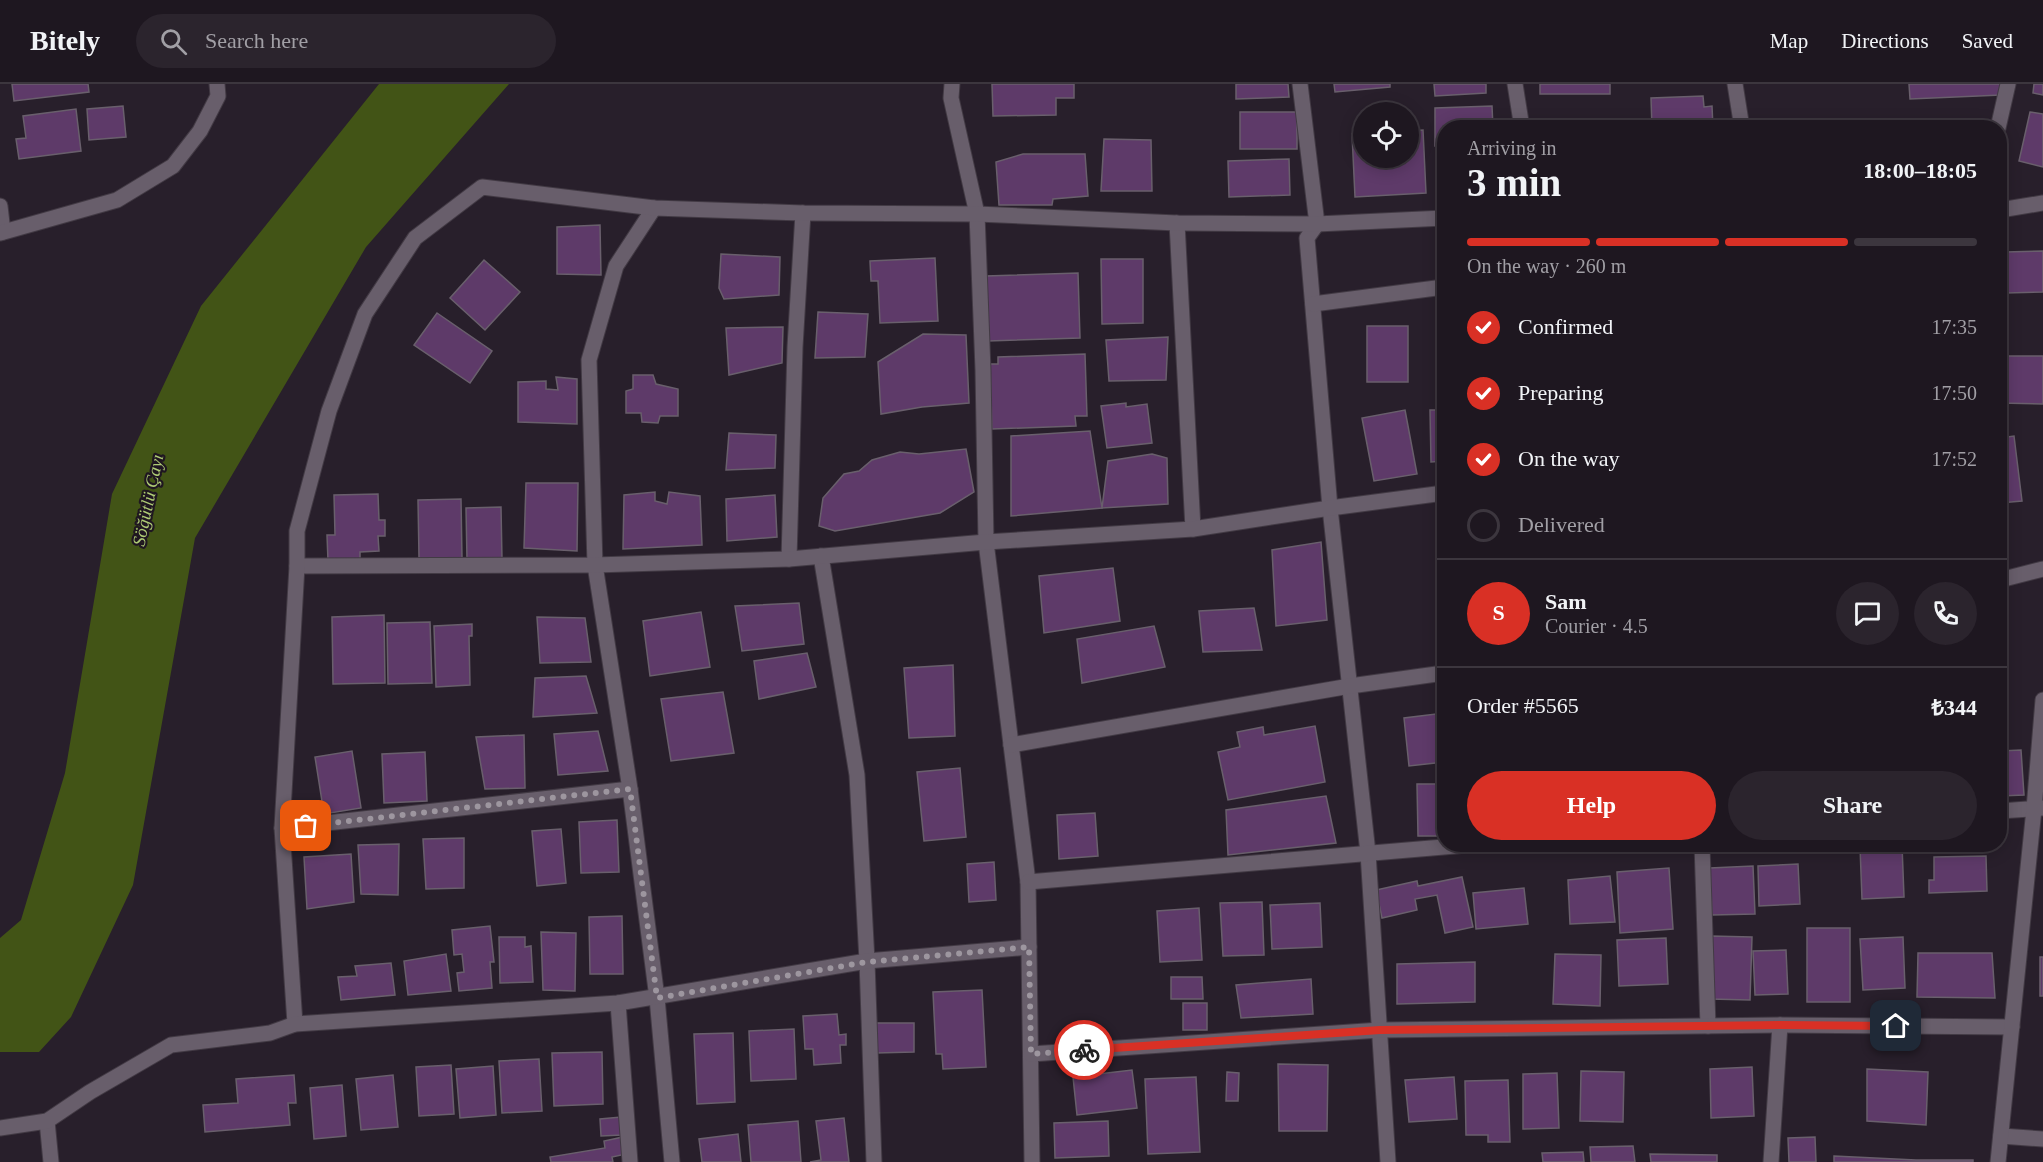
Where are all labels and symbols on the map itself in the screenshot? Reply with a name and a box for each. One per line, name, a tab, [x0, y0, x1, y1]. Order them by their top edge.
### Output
water label: Söğütlü Çayı	[128, 452, 168, 548]
pin	[280, 800, 331, 851]
pin	[1870, 1000, 1921, 1051]
courier	[1054, 1020, 1114, 1080]

